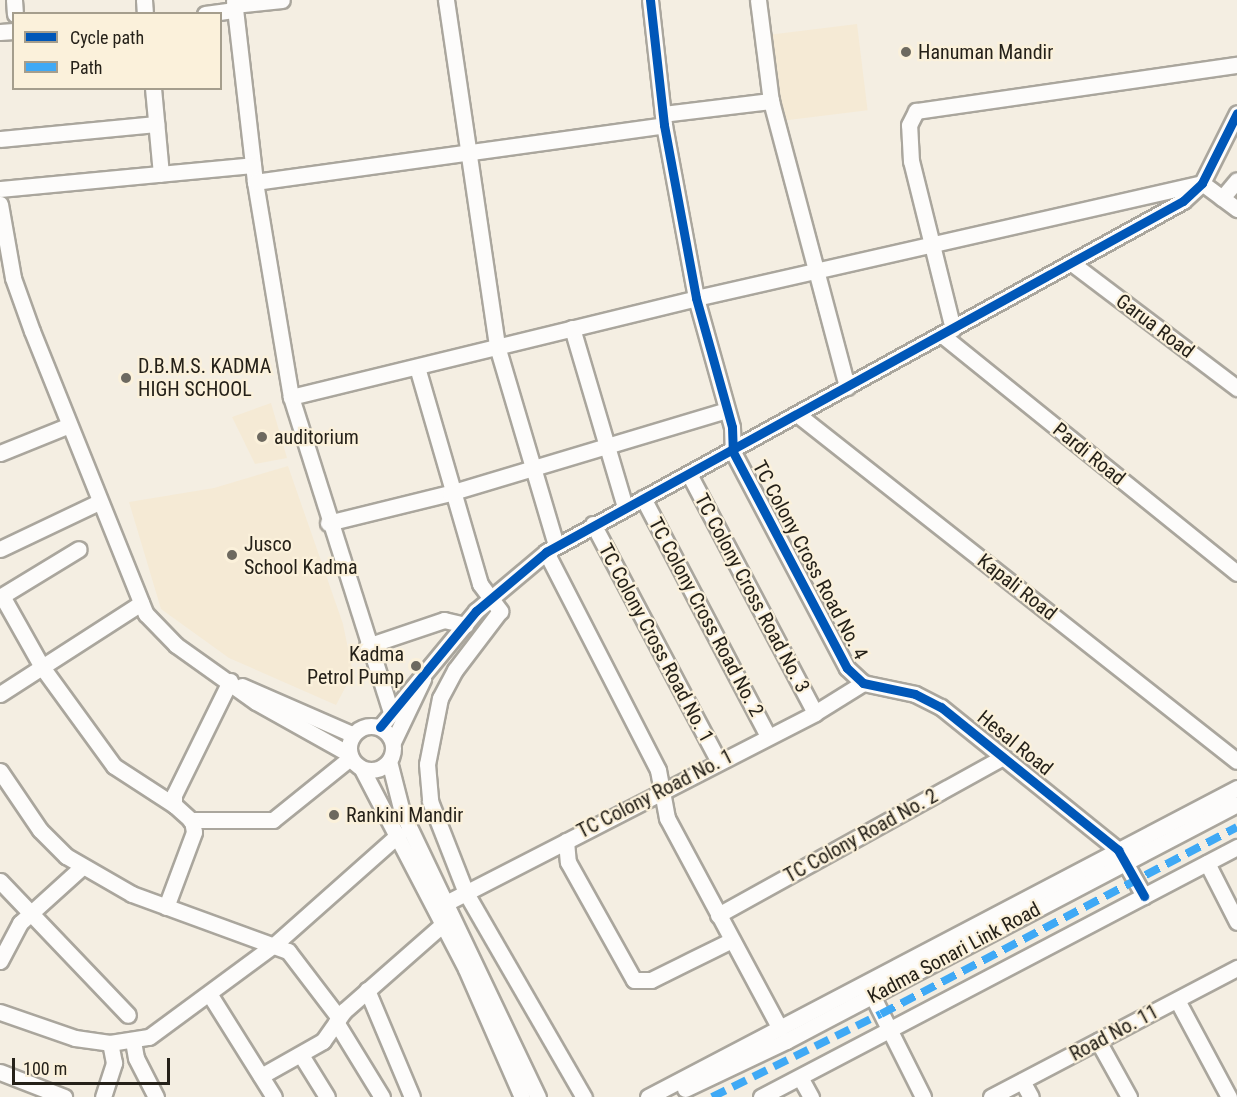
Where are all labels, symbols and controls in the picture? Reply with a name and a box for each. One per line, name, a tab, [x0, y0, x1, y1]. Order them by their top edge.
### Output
legend	[12, 12, 222, 90]
text: Cycle path	[70, 27, 144, 48]
place label: Hanuman Mandir	[918, 40, 1053, 64]
marker: Hanuman Mandir	[899, 45, 913, 59]
text: Path	[70, 57, 103, 78]
street label: Garua Road	[1111, 289, 1199, 363]
place label: D.B.M.S. KADMA HIGH SCHOOL	[138, 354, 271, 401]
marker: D.B.M.S. KADMA HIGH SCHOOL	[119, 371, 133, 385]
street label: Pardi Road	[1048, 418, 1130, 490]
place label: auditorium	[274, 425, 359, 449]
marker: auditorium	[255, 430, 269, 444]
street label: TC Colony Cross Road No. 4	[747, 456, 873, 664]
street label: TC Colony Cross Road No. 3	[689, 489, 815, 697]
street label: TC Colony Cross Road No. 2	[643, 513, 769, 721]
place label: Jusco School Kadma	[244, 532, 358, 579]
street label: TC Colony Cross Road No. 1	[593, 539, 719, 747]
marker: Jusco School Kadma	[225, 548, 239, 562]
street label: Kapali Road	[973, 549, 1061, 625]
place label: Kadma Petrol Pump	[307, 642, 404, 689]
marker: Kadma Petrol Pump	[409, 659, 423, 673]
street label: Hesal Road	[973, 705, 1057, 781]
street label: TC Colony Road No. 1	[573, 744, 737, 844]
street label: TC Colony Road No. 2	[780, 784, 942, 888]
place label: Rankini Mandir	[346, 803, 463, 827]
marker: Rankini Mandir	[327, 808, 341, 822]
street label: Kadma Sonari Link Road	[864, 897, 1044, 1009]
street label: Road No. 11	[1066, 1000, 1162, 1066]
scale bar	[15, 1046, 172, 1084]
text: 100 m	[23, 1058, 67, 1079]

